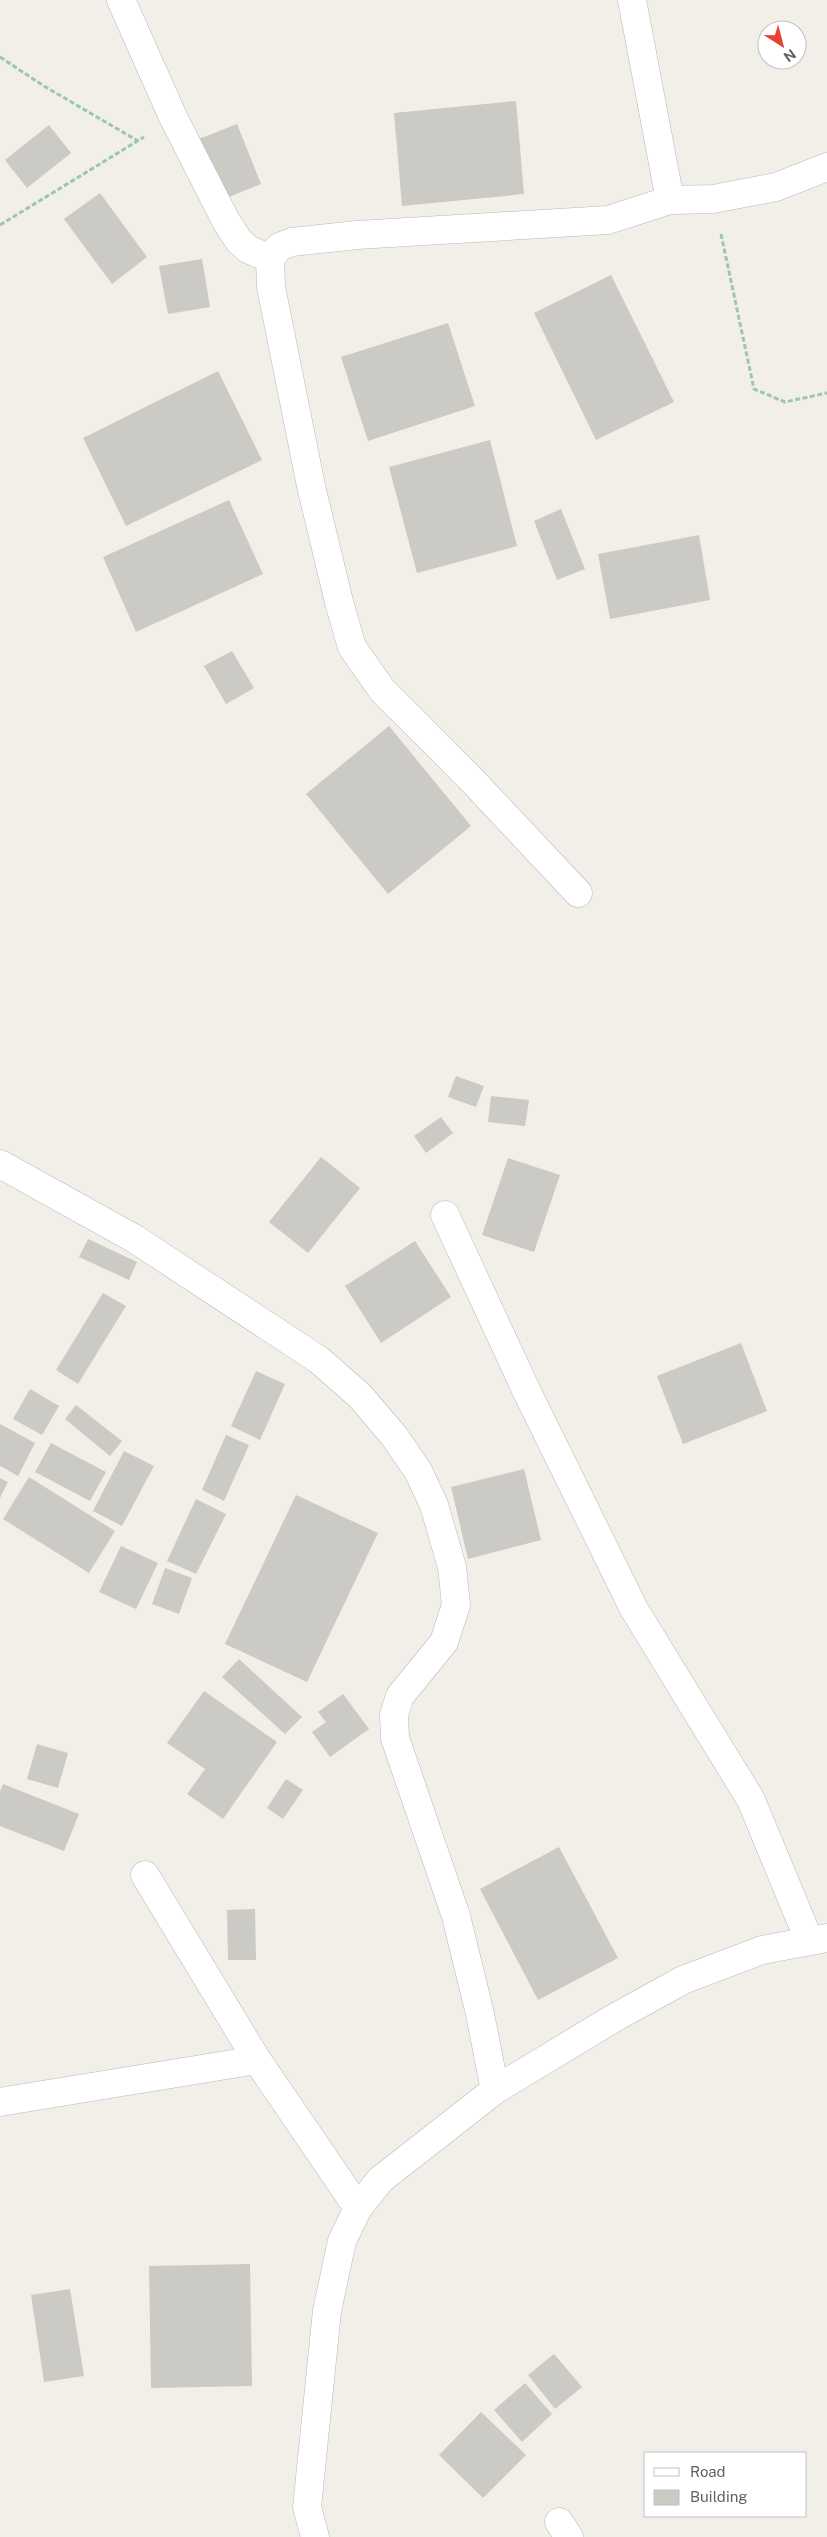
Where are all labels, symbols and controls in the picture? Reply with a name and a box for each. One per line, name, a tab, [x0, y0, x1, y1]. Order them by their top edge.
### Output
north arrow	[757, 20, 807, 70]
text: N	[781, 46, 799, 65]
legend	[644, 2452, 807, 2517]
text: Road	[690, 2463, 726, 2480]
text: Building	[690, 2488, 748, 2505]

